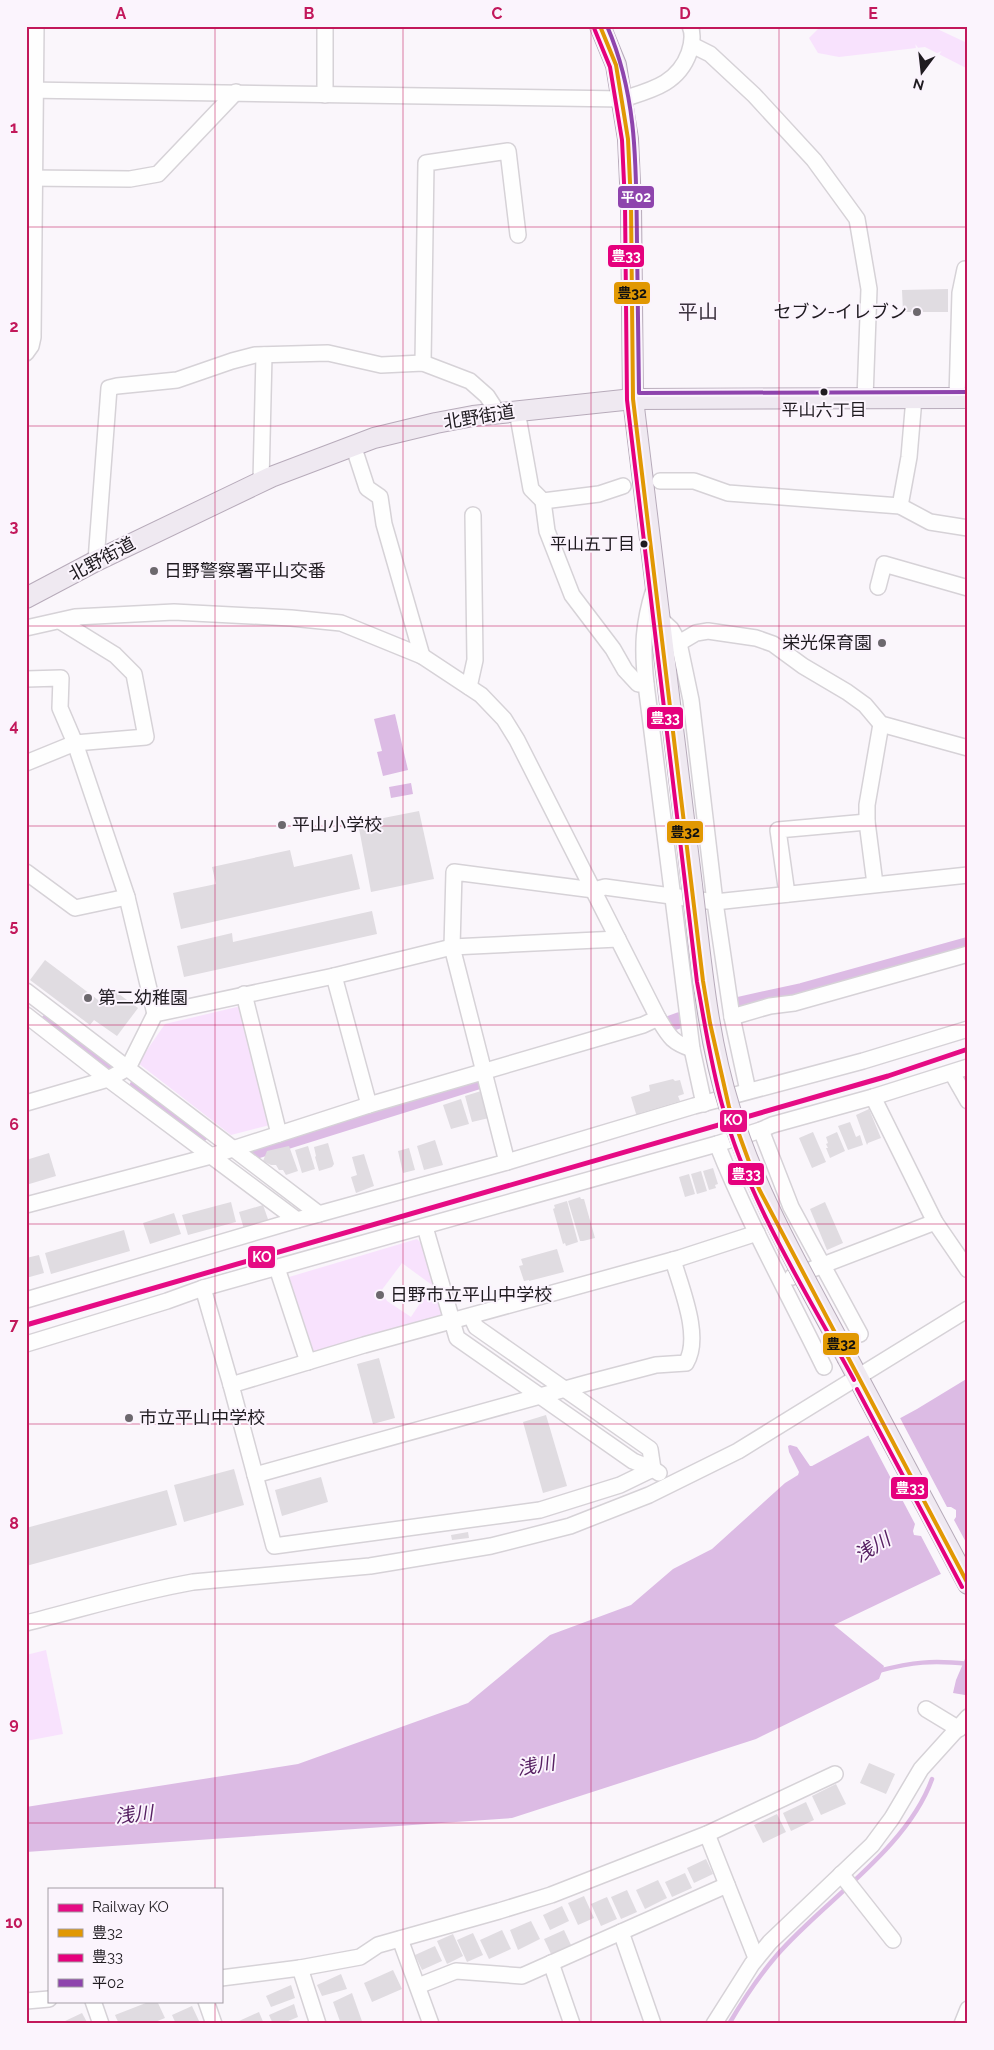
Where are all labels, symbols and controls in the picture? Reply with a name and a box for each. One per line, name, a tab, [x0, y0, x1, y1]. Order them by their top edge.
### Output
text: A	[116, 4, 127, 23]
text: B	[304, 4, 315, 23]
text: C	[492, 4, 503, 23]
text: D	[679, 4, 691, 23]
text: E	[868, 4, 878, 23]
north arrow	[896, 48, 946, 98]
text: N	[911, 75, 926, 94]
text: 1	[10, 118, 18, 137]
line badge: 平02	[617, 185, 655, 209]
text: 平02	[621, 189, 651, 205]
line badge: 豊33	[607, 244, 645, 268]
text: 豊33	[611, 248, 641, 264]
line badge: 豊32	[613, 281, 651, 305]
text: 豊32	[617, 285, 647, 301]
district label: 平山	[678, 300, 718, 324]
place label: セブン-イレブン	[773, 301, 907, 322]
marker: セブン-イレブン	[911, 306, 923, 318]
text: 2	[9, 317, 19, 336]
marker: 平山六丁目	[819, 387, 829, 397]
place label: 平山六丁目	[782, 400, 867, 420]
street label: 北野街道	[442, 401, 516, 433]
text: 3	[10, 517, 19, 536]
street label: 北野街道	[65, 532, 138, 585]
place label: 平山五丁目	[550, 534, 635, 554]
marker: 平山五丁目	[639, 539, 649, 549]
place label: 日野警察署平山交番	[164, 560, 326, 581]
marker: 日野警察署平山交番	[148, 565, 160, 577]
place label: 栄光保育園	[782, 632, 872, 653]
marker: 栄光保育園	[876, 637, 888, 649]
line badge: 豊33	[646, 706, 684, 730]
text: 豊33	[650, 710, 680, 726]
text: 4	[9, 716, 19, 735]
place label: 平山小学校	[292, 814, 382, 835]
marker: 平山小学校	[276, 819, 288, 831]
line badge: 豊32	[666, 820, 704, 844]
text: 豊32	[670, 824, 700, 840]
text: 5	[10, 916, 19, 935]
place label: 第二幼稚園	[98, 987, 188, 1008]
marker: 第二幼稚園	[82, 992, 94, 1004]
line badge: KO	[719, 1109, 748, 1133]
text: KO	[723, 1112, 743, 1128]
text: 6	[9, 1115, 19, 1134]
line badge: 豊33	[727, 1162, 765, 1186]
text: 豊33	[731, 1166, 761, 1182]
line badge: KO	[247, 1245, 276, 1269]
text: KO	[252, 1249, 272, 1265]
place label: 日野市立平山中学校	[390, 1284, 552, 1305]
marker: 日野市立平山中学校	[374, 1289, 386, 1301]
text: 7	[10, 1315, 19, 1334]
line badge: 豊32	[822, 1332, 860, 1356]
text: 豊32	[826, 1336, 856, 1352]
place label: 市立平山中学校	[139, 1407, 265, 1428]
marker: 市立平山中学校	[123, 1412, 135, 1424]
line badge: 豊33	[890, 1476, 929, 1500]
text: 豊33	[895, 1480, 925, 1496]
text: 8	[9, 1514, 19, 1533]
water label: 浅川	[850, 1527, 896, 1566]
text: 9	[9, 1714, 19, 1733]
water label: 浅川	[516, 1751, 558, 1779]
water label: 浅川	[114, 1801, 156, 1827]
legend	[48, 1888, 222, 2002]
text: Railway KO	[92, 1898, 169, 1916]
text: 10	[5, 1913, 23, 1932]
text: 豊32	[92, 1924, 123, 1942]
text: 豊33	[92, 1948, 123, 1966]
text: 平02	[92, 1974, 124, 1992]

